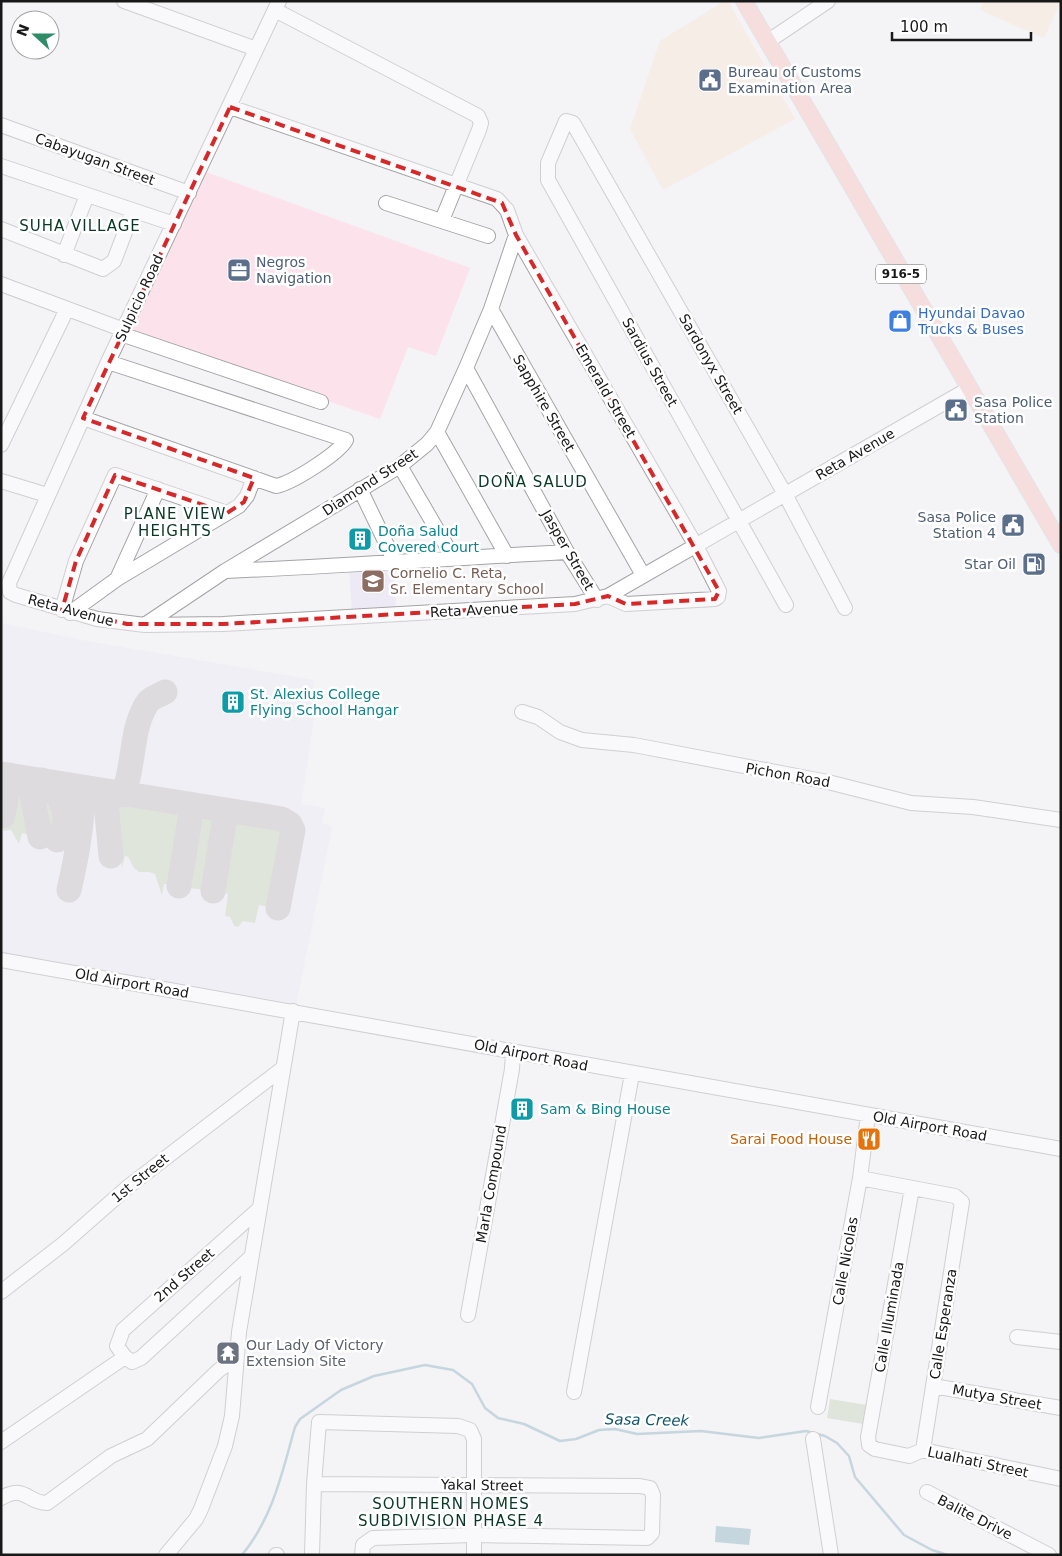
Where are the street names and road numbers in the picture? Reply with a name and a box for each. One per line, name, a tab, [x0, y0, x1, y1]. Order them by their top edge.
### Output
street label: Cabayugan Street	[33, 130, 158, 188]
street label: Sulpicio Road	[112, 252, 166, 344]
road number: 916-5	[876, 264, 926, 284]
street label: Sardonyx Street	[676, 311, 746, 417]
street label: Sardius Street	[619, 315, 681, 410]
street label: Emerald Street	[573, 341, 639, 441]
street label: Sapphire Street	[510, 352, 578, 455]
street label: Reta Avenue	[813, 425, 897, 483]
street label: Diamond Street	[319, 445, 421, 519]
street label: Jasper Street	[538, 506, 598, 594]
street label: Reta Avenue	[26, 591, 116, 629]
street label: Reta Avenue	[430, 600, 518, 620]
street label: Pichon Road	[744, 760, 832, 790]
street label: Old Airport Road	[74, 965, 190, 1001]
street label: Old Airport Road	[473, 1036, 589, 1074]
street label: Old Airport Road	[872, 1108, 988, 1144]
street label: Marla Compound	[473, 1124, 509, 1244]
street label: 1st Street	[108, 1150, 172, 1206]
street label: Calle Nicolas	[829, 1215, 861, 1307]
street label: 2nd Street	[151, 1244, 217, 1305]
street label: Calle Illuminada	[871, 1260, 907, 1374]
street label: Calle Esperanza	[926, 1267, 960, 1381]
street label: Mutya Street	[951, 1381, 1043, 1413]
street label: Lualhati Street	[926, 1443, 1030, 1481]
street label: Yakal Street	[440, 1476, 524, 1494]
street label: Balite Drive	[935, 1491, 1015, 1543]

